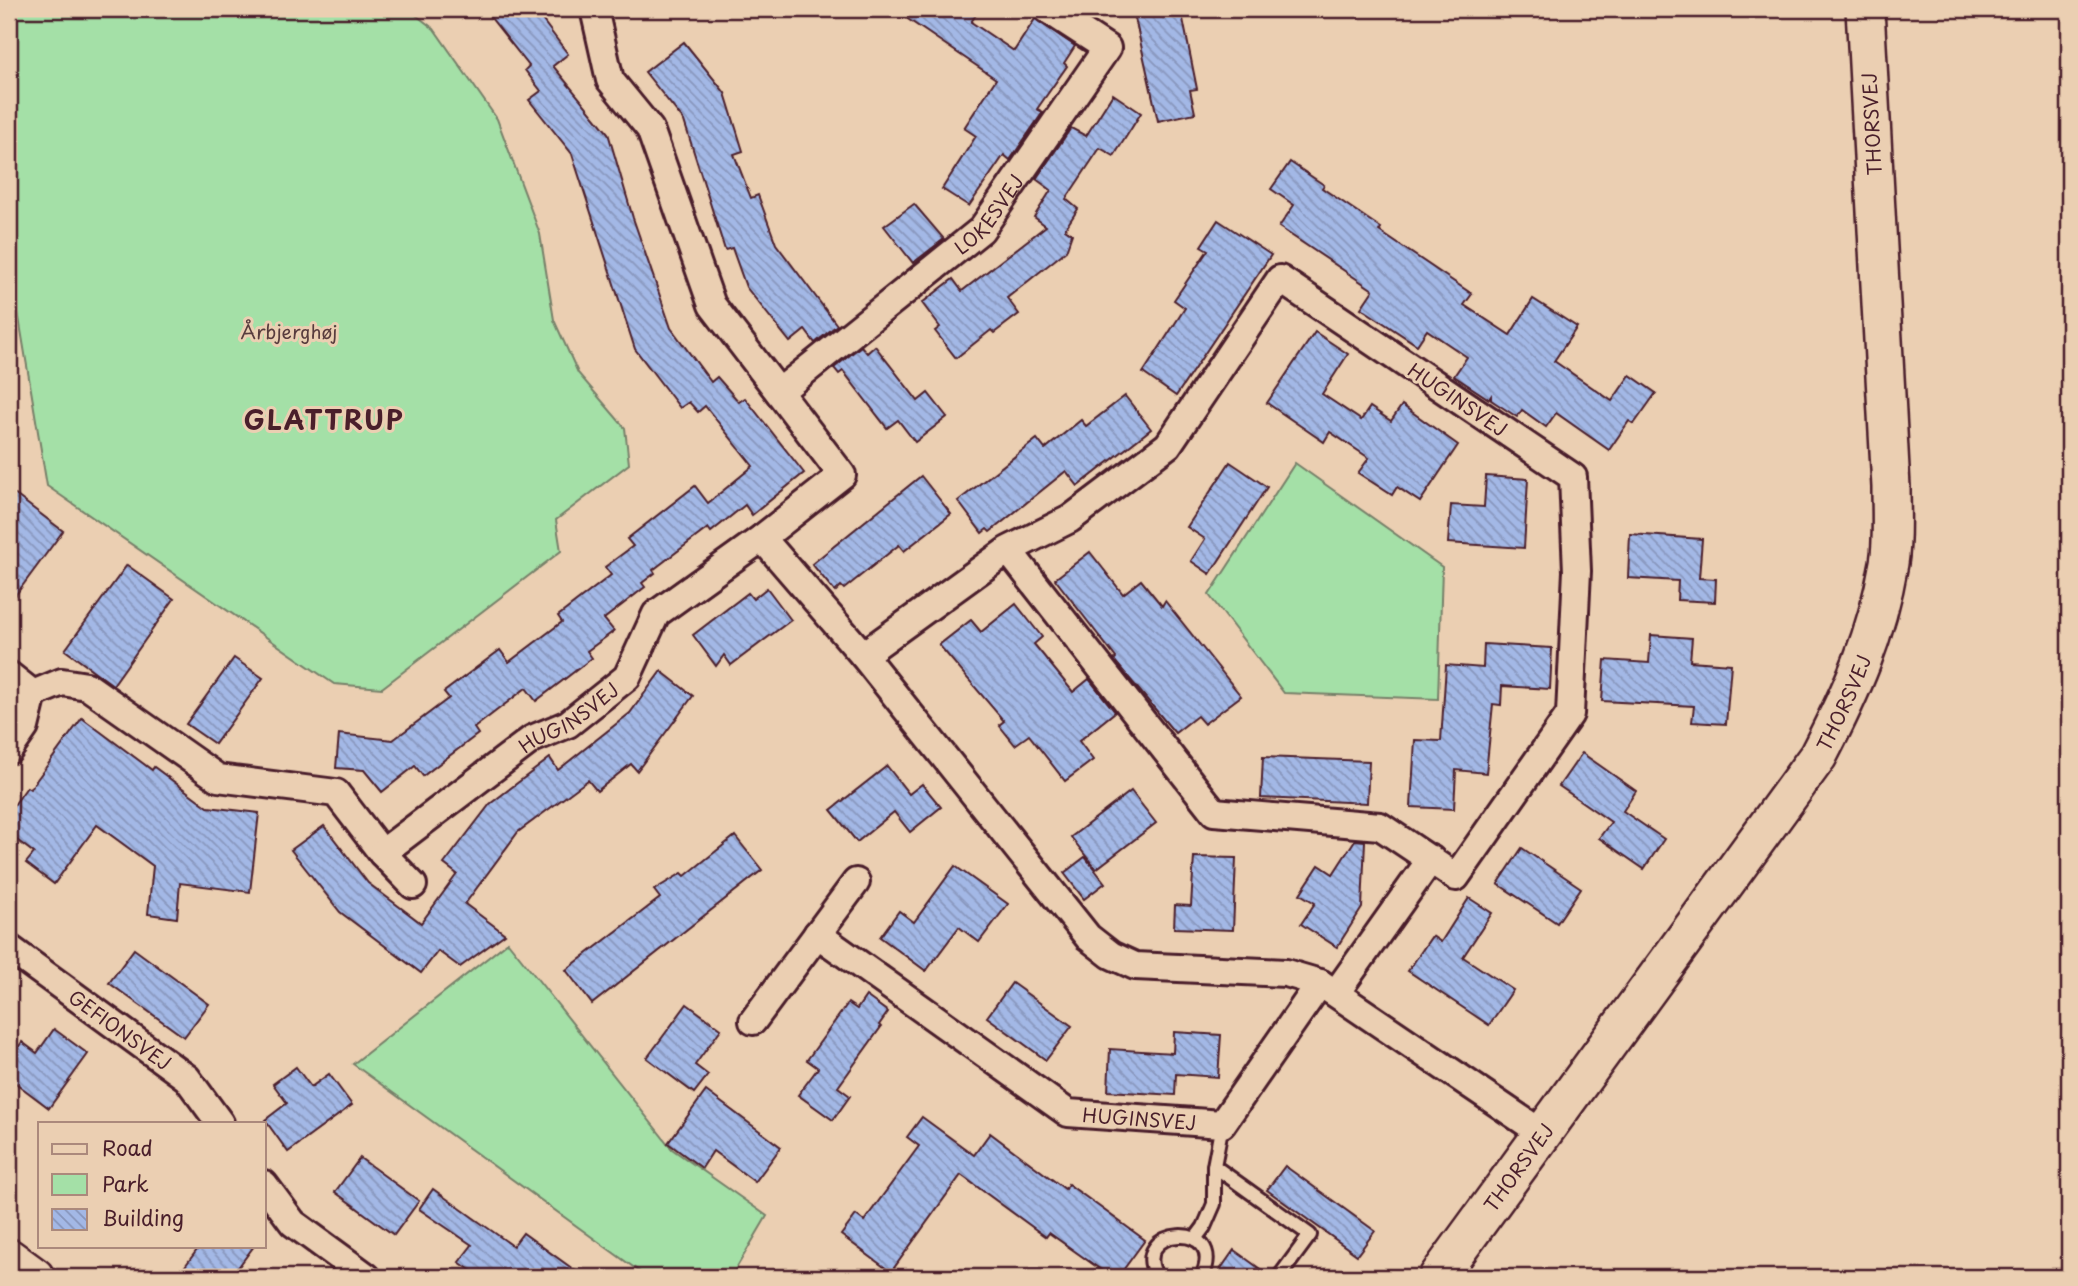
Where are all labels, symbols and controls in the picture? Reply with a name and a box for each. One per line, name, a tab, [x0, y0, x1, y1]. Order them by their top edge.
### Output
street label: THORSVEJ	[1854, 72, 1888, 176]
street label: LOKESVEJ	[948, 168, 1030, 261]
park label: Årbjerghøj	[241, 317, 337, 345]
street label: HUGINSVEJ	[1403, 355, 1513, 443]
district label: GLATTRUP	[243, 400, 405, 439]
street label: THORSVEJ	[1809, 650, 1877, 755]
street label: HUGINSVEJ	[512, 675, 624, 759]
street label: GEFIONSVEJ	[63, 982, 178, 1076]
street label: HUGINSVEJ	[1081, 1100, 1198, 1136]
street label: THORSVEJ	[1476, 1117, 1560, 1217]
legend	[38, 1122, 266, 1248]
text: Road	[102, 1131, 153, 1163]
text: Park	[102, 1167, 149, 1199]
text: Building	[102, 1201, 184, 1233]

